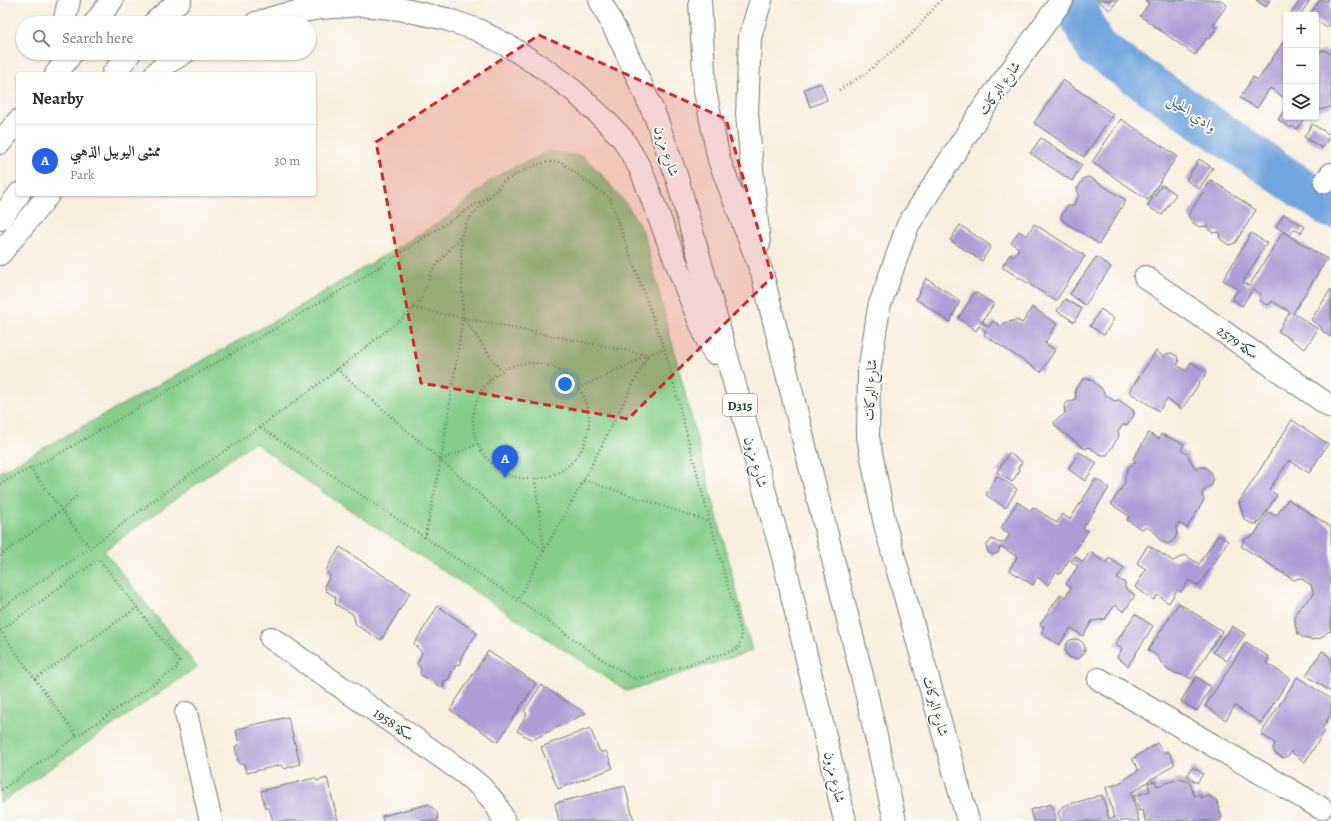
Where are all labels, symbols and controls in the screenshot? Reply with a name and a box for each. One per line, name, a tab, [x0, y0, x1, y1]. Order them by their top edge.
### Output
map controls	[1283, 12, 1319, 120]
button: +	[1283, 12, 1319, 48]
search box	[16, 16, 316, 60]
icon: search	[30, 27, 52, 49]
text: Search here	[62, 28, 133, 48]
button: −	[1283, 48, 1319, 84]
street label: شارع البركات	[974, 57, 1027, 120]
button: layers	[1283, 84, 1319, 120]
text: Nearby	[32, 87, 83, 110]
water label: وادي الحيل	[1162, 89, 1221, 139]
street label: شارع مزون	[648, 123, 684, 180]
text: ممشى اليوبيل الذهبي	[70, 141, 161, 161]
text: A	[41, 152, 49, 169]
text: 30 m	[274, 152, 300, 169]
text: Park	[70, 166, 94, 183]
street label: سكة 2579	[1213, 321, 1262, 364]
street label: شارع البركات	[859, 359, 884, 422]
your location	[555, 374, 575, 394]
road number: D315	[723, 394, 757, 416]
street label: شارع مزون	[737, 434, 772, 490]
pin: A	[492, 445, 518, 478]
street label: شارع البركات	[916, 674, 953, 739]
street label: سكة 1958	[369, 703, 418, 745]
street label: شارع مزون	[817, 750, 850, 805]

